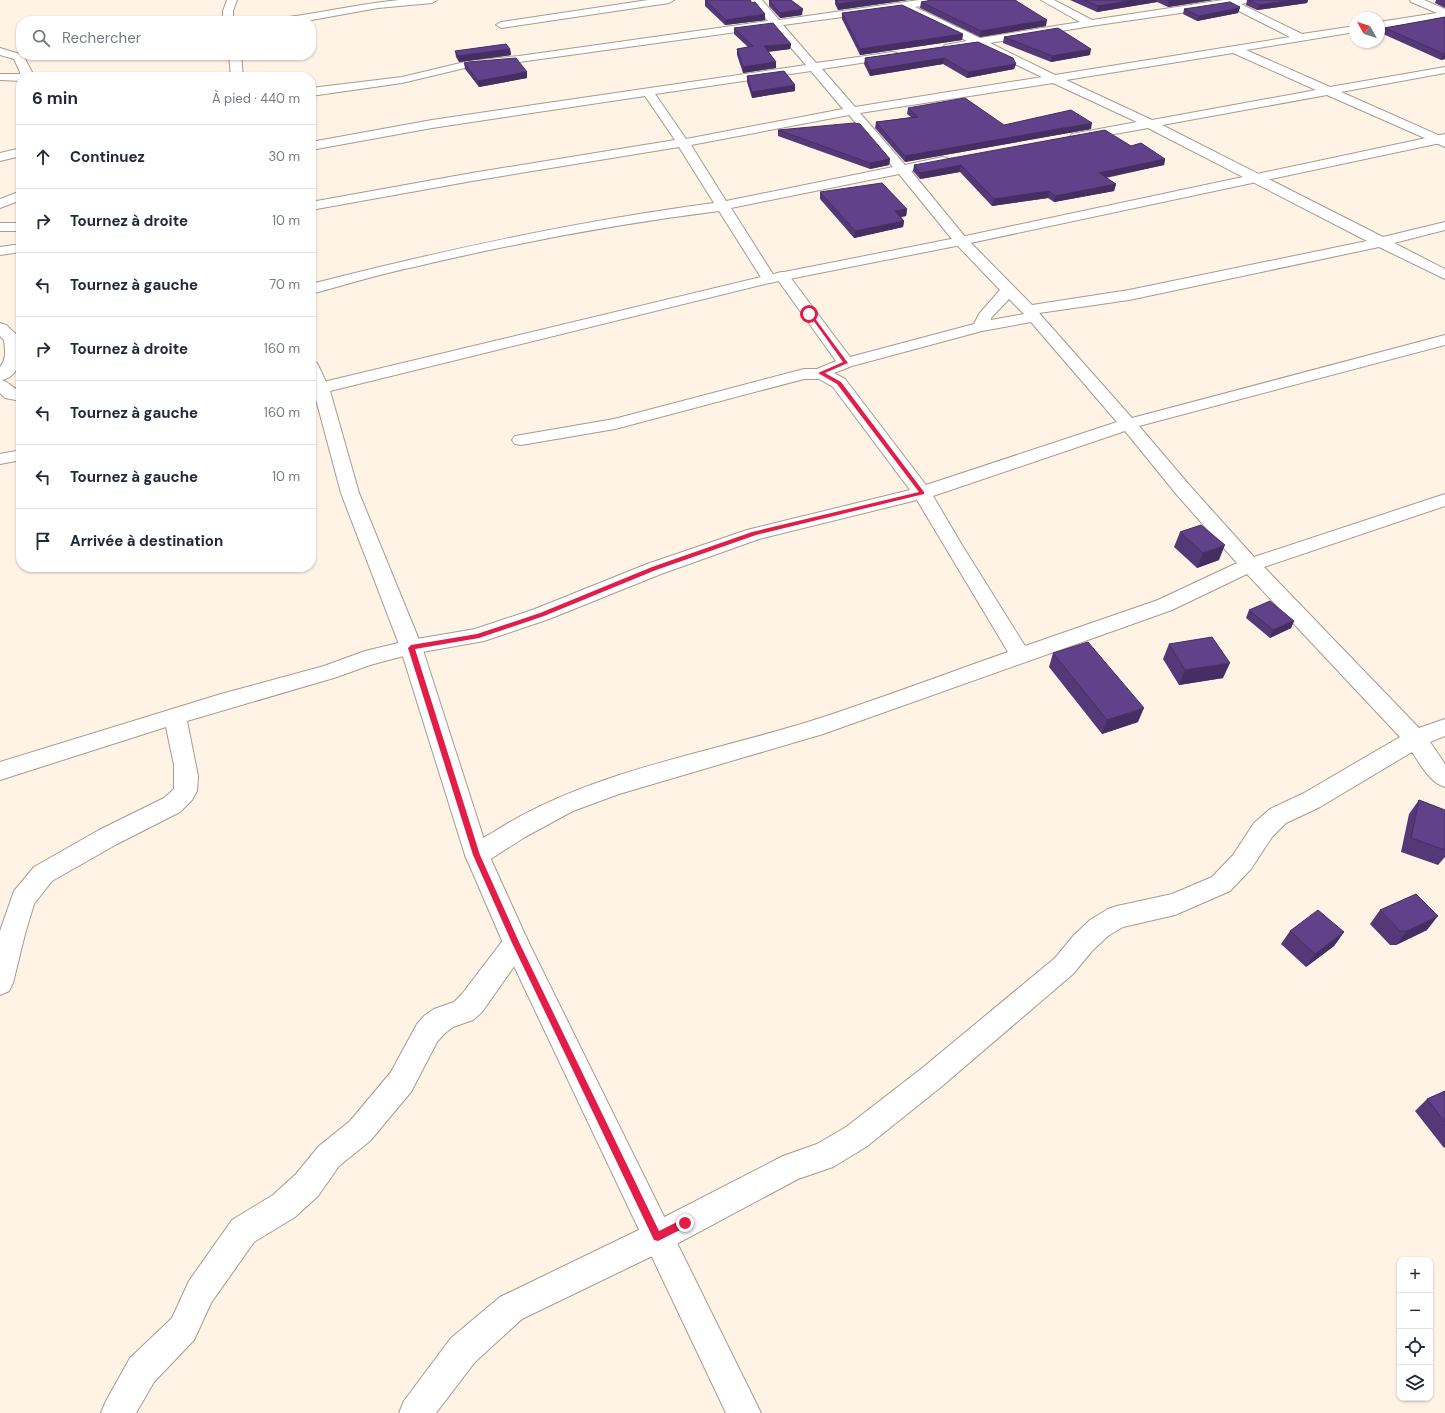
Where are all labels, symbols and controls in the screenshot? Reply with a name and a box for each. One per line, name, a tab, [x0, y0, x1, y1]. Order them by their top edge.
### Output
north arrow	[1349, 12, 1385, 48]
search box	[16, 16, 316, 60]
icon: search	[30, 27, 52, 49]
text: Rechercher	[62, 28, 141, 48]
text: 6 min	[32, 87, 78, 109]
text: À pied · 440 m	[212, 90, 300, 107]
icon: ahead	[32, 146, 54, 168]
text: Continuez	[70, 147, 145, 167]
text: 30 m	[268, 148, 300, 165]
icon: right	[32, 210, 54, 232]
text: Tournez à droite	[70, 211, 188, 231]
text: 10 m	[272, 212, 300, 229]
icon: left	[32, 274, 54, 296]
text: Tournez à gauche	[70, 275, 198, 295]
text: 70 m	[269, 276, 300, 293]
route start	[800, 305, 818, 323]
icon: right	[32, 338, 54, 360]
text: Tournez à droite	[70, 339, 188, 359]
text: 160 m	[264, 340, 300, 357]
icon: left	[32, 402, 54, 424]
text: Tournez à gauche	[70, 403, 198, 423]
text: 160 m	[264, 404, 300, 421]
icon: left	[32, 466, 54, 488]
text: Tournez à gauche	[70, 467, 198, 487]
text: 10 m	[272, 468, 300, 485]
icon: arrive	[32, 530, 54, 552]
text: Arrivée à destination	[70, 531, 223, 551]
route end	[676, 1214, 694, 1232]
map controls	[1397, 1257, 1433, 1401]
button: +	[1397, 1257, 1433, 1293]
button: −	[1397, 1293, 1433, 1329]
button: locate	[1397, 1329, 1433, 1365]
button: layers	[1397, 1365, 1433, 1401]

